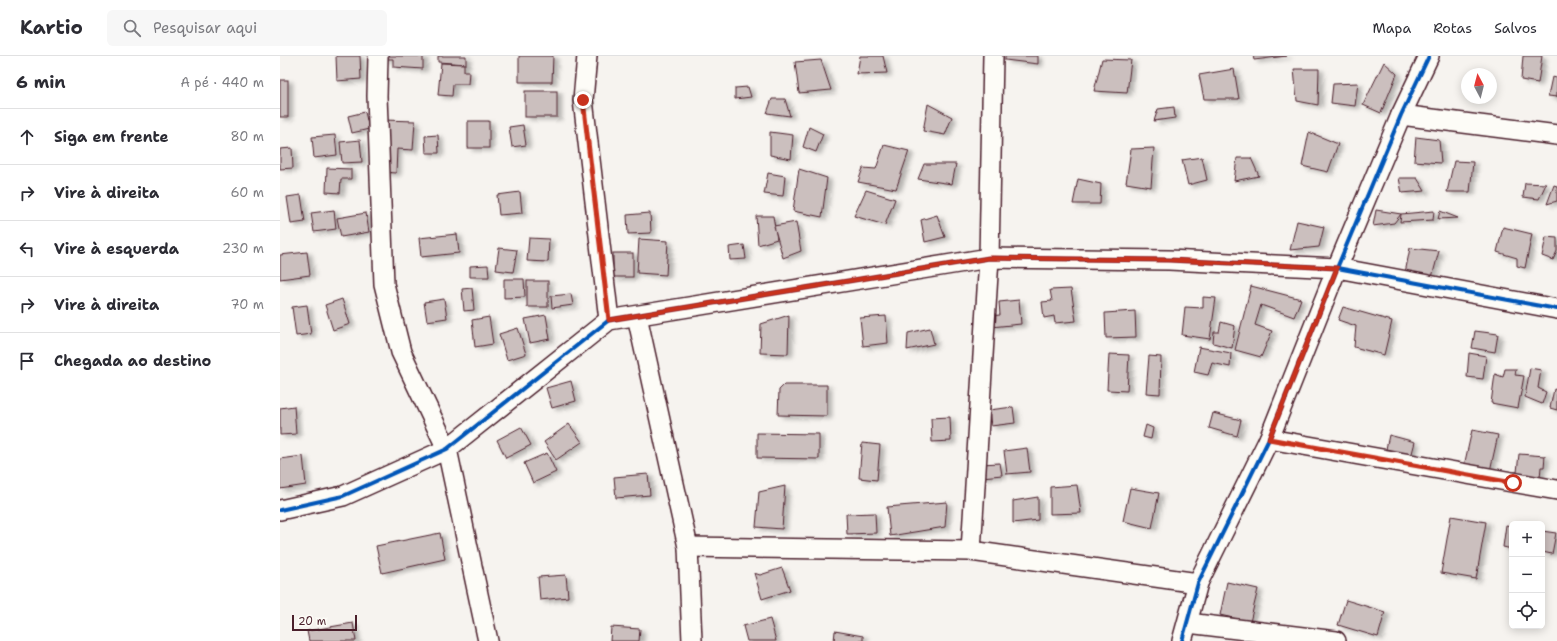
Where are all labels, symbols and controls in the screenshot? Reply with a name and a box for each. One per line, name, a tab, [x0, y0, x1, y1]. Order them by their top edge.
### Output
search box	[107, 10, 387, 46]
text: Kartio	[20, 15, 83, 40]
icon: search	[121, 17, 143, 39]
text: Pesquisar aqui	[153, 18, 257, 38]
text: Mapa	[1372, 19, 1411, 37]
text: Rotas	[1433, 19, 1472, 37]
text: Salvos	[1494, 19, 1537, 37]
north arrow	[1461, 68, 1497, 104]
text: 6 min	[16, 71, 66, 93]
text: A pé · 440 m	[180, 74, 264, 91]
route end	[574, 91, 592, 109]
icon: ahead	[16, 126, 38, 148]
text: Siga em frente	[54, 127, 169, 147]
text: 80 m	[230, 128, 264, 145]
icon: right	[16, 182, 38, 204]
text: Vire à direita	[54, 183, 159, 203]
text: 60 m	[231, 184, 264, 201]
icon: left	[16, 238, 38, 260]
text: Vire à esquerda	[54, 239, 179, 259]
text: 230 m	[222, 240, 264, 257]
icon: right	[16, 294, 38, 316]
text: Vire à direita	[54, 295, 159, 315]
text: 70 m	[230, 296, 264, 313]
icon: arrive	[16, 350, 38, 372]
text: Chegada ao destino	[54, 351, 211, 371]
route start	[1504, 474, 1522, 492]
map controls	[1509, 521, 1545, 629]
button: +	[1509, 521, 1545, 557]
button: −	[1509, 557, 1545, 593]
button: locate	[1509, 593, 1545, 629]
scale bar	[292, 613, 357, 632]
text: 20 m	[298, 614, 326, 629]

